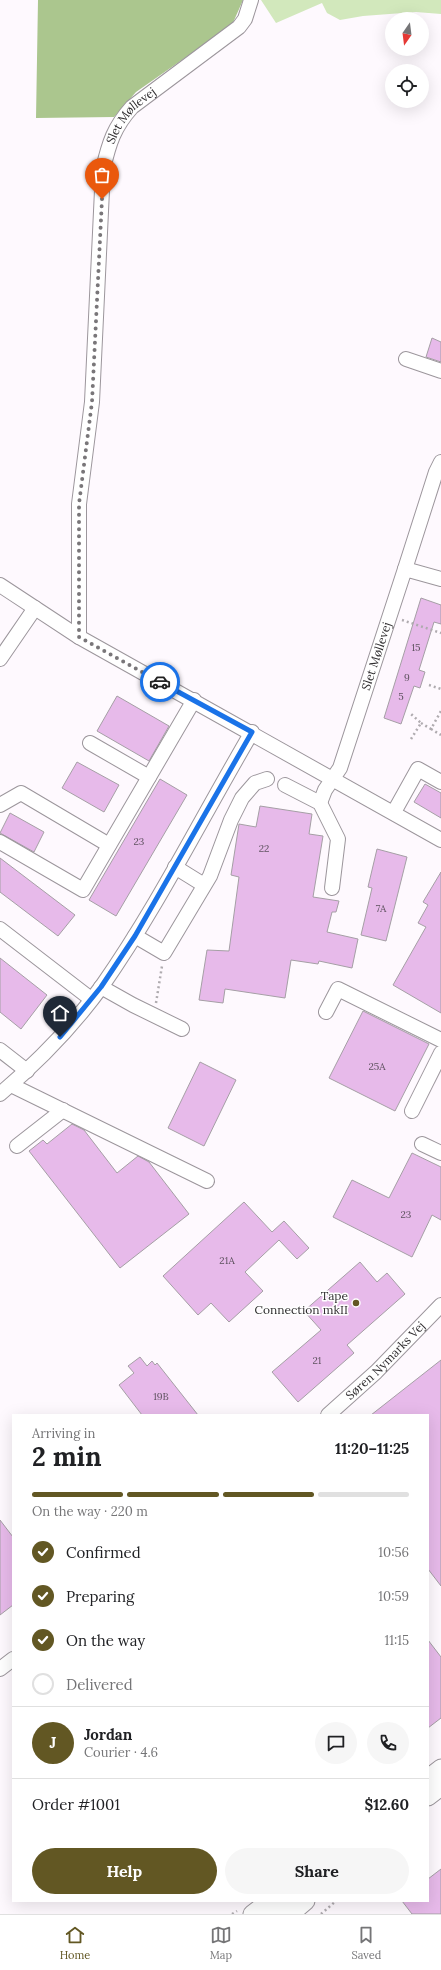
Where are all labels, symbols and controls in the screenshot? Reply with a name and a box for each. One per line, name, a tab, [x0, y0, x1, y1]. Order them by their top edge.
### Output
north arrow	[385, 12, 429, 56]
map controls	[385, 12, 429, 108]
button: locate	[385, 64, 429, 108]
street label: Slet Møllevej	[102, 84, 159, 146]
pin	[85, 158, 119, 199]
icon: bag	[91, 164, 113, 186]
street label: Slet Møllevej	[358, 620, 394, 692]
house number: 15	[411, 641, 421, 654]
courier	[140, 662, 180, 702]
icon: car	[149, 671, 171, 693]
house number: 9	[404, 671, 410, 684]
house number: 5	[398, 690, 404, 703]
house number: 23	[134, 835, 145, 848]
house number: 22	[259, 842, 269, 855]
house number: 7A	[376, 902, 387, 915]
pin	[43, 996, 77, 1037]
icon: home	[49, 1002, 71, 1024]
house number: 25A	[368, 1060, 386, 1073]
house number: 23	[401, 1208, 412, 1221]
house number: 21A	[219, 1254, 235, 1267]
place label: Tape Connection mkII	[255, 1288, 348, 1317]
marker: Tape Connection mkII	[351, 1298, 361, 1308]
street label: Søren Nymarks Vej	[342, 1318, 428, 1403]
house number: 21	[312, 1354, 322, 1367]
house number: 19B	[153, 1390, 169, 1403]
text: Arriving in	[32, 1425, 95, 1442]
text: 11:20–11:25	[335, 1439, 409, 1458]
text: 2 min	[32, 1440, 102, 1473]
text: On the way · 220 m	[32, 1503, 148, 1520]
icon: check	[32, 1541, 54, 1563]
text: Confirmed	[66, 1543, 141, 1562]
text: 10:56	[378, 1544, 409, 1561]
icon: check	[32, 1585, 54, 1607]
text: Preparing	[66, 1587, 134, 1606]
text: 10:59	[378, 1588, 409, 1605]
icon: check	[32, 1629, 54, 1651]
text: On the way	[66, 1631, 145, 1650]
text: 11:15	[384, 1632, 409, 1649]
text: Delivered	[66, 1675, 133, 1694]
button: chat	[315, 1722, 357, 1764]
button: phone	[367, 1722, 409, 1764]
text: Jordan	[84, 1725, 132, 1744]
text: J	[50, 1733, 56, 1752]
text: Courier · 4.6	[84, 1744, 158, 1761]
text: Order #1001	[32, 1795, 120, 1814]
text: $12.60	[364, 1795, 409, 1814]
button: Help	[32, 1848, 217, 1894]
button: Share	[225, 1848, 409, 1894]
tab: Home	[60, 1924, 90, 1962]
tab: Map	[210, 1924, 232, 1962]
tab: Saved	[351, 1924, 381, 1962]

